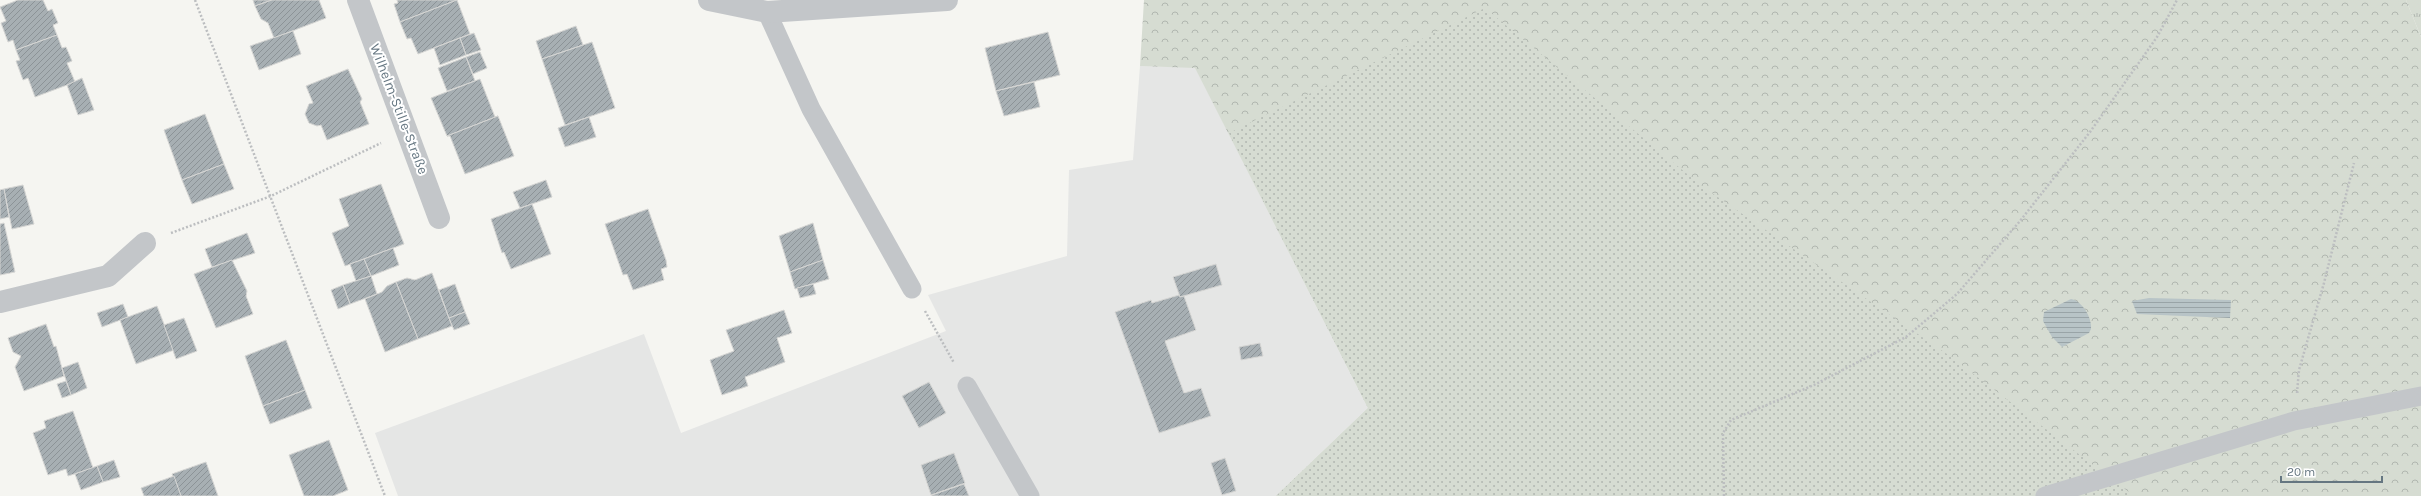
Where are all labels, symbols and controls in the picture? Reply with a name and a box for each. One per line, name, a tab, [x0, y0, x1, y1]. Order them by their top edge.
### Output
street label: Wilhelm-Stille-Straße	[366, 41, 432, 177]
scale bar	[2281, 458, 2382, 484]
text: 20 m	[2287, 465, 2315, 479]

